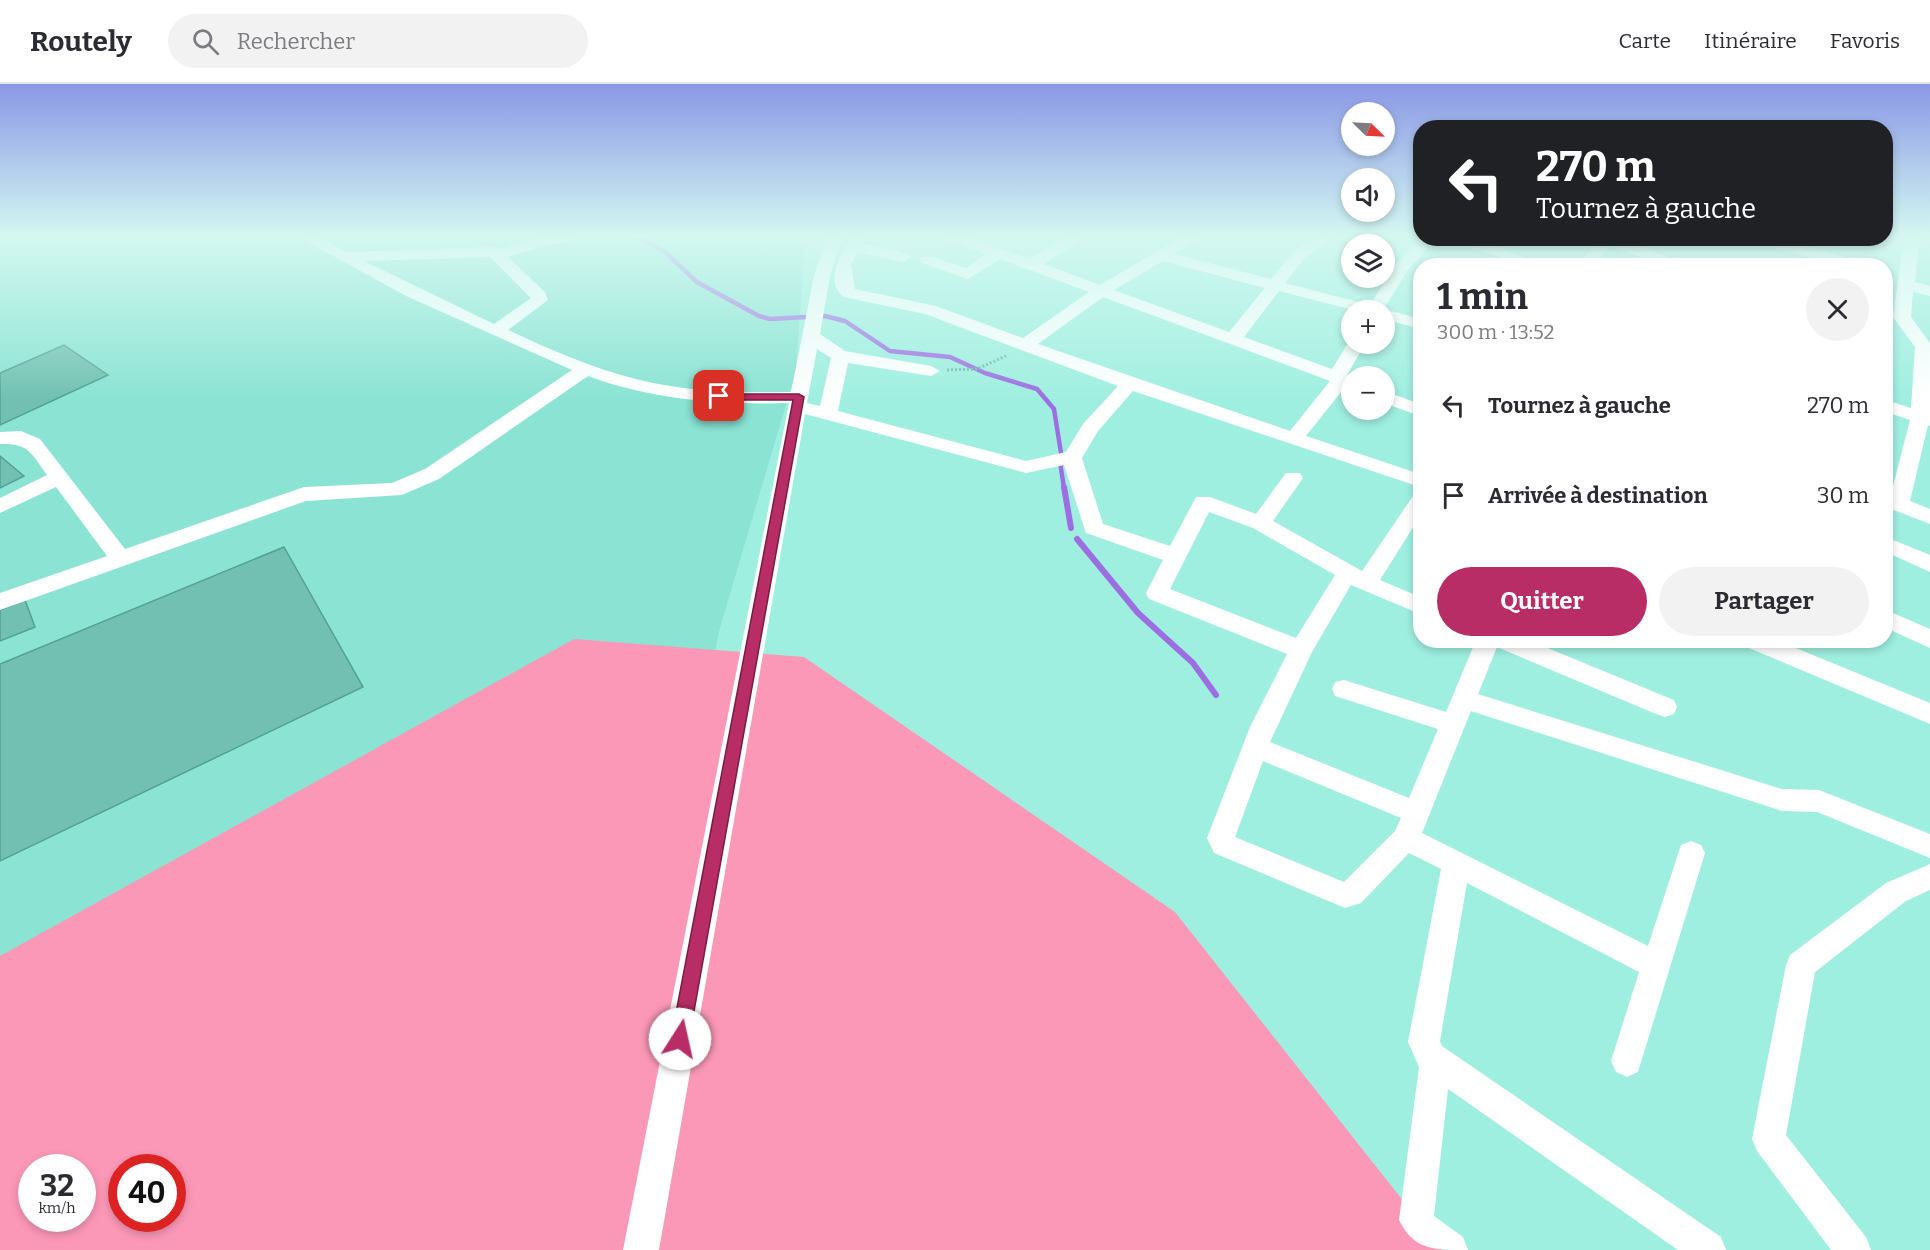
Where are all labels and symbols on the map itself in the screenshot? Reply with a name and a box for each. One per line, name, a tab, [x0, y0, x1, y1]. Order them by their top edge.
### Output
north arrow	[1341, 102, 1395, 156]
pin	[693, 370, 744, 421]
position arrow	[648, 1007, 712, 1071]
speed limit sign: 40	[108, 1154, 186, 1232]

